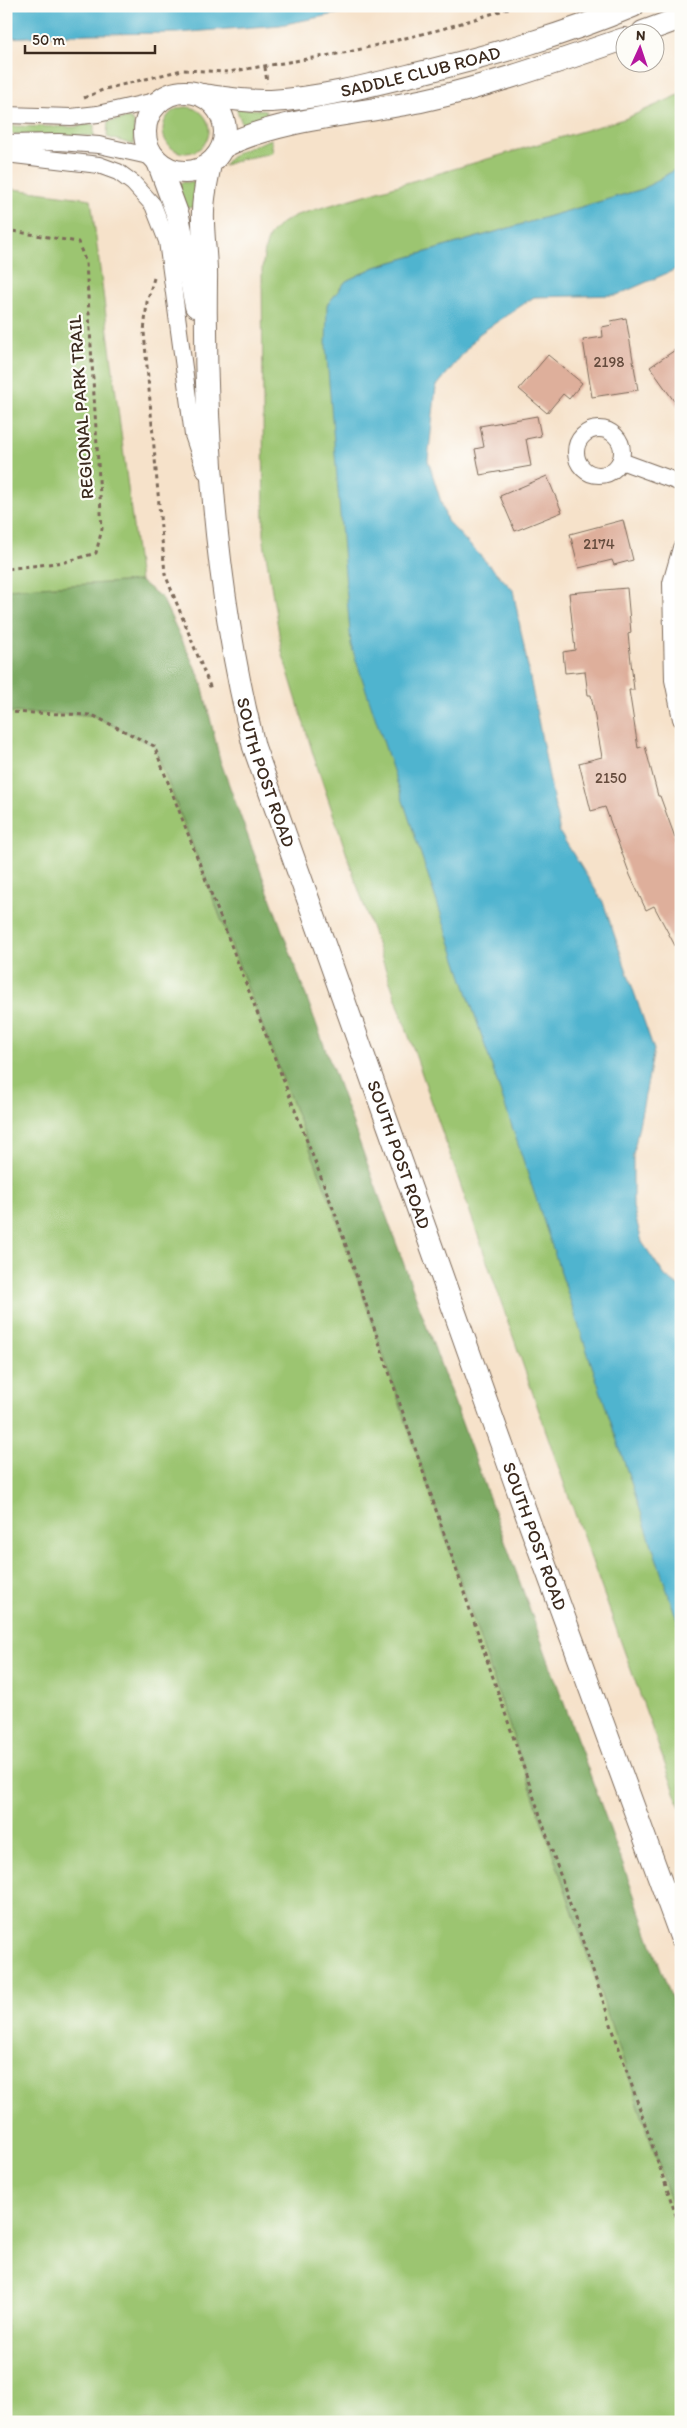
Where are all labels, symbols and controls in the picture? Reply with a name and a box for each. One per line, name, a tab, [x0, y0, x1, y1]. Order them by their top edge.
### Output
scale bar	[25, 22, 155, 54]
north arrow	[614, 22, 664, 72]
text: N	[635, 27, 646, 44]
text: 50 m	[32, 31, 65, 49]
street label: SADDLE CLUB ROAD	[339, 41, 503, 102]
street label: REGIONAL PARK TRAIL	[64, 314, 98, 500]
house number: 2198	[594, 353, 624, 371]
house number: 2174	[583, 535, 615, 553]
street label: SOUTH POST ROAD	[232, 695, 300, 850]
house number: 2150	[595, 769, 627, 787]
street label: SOUTH POST ROAD	[362, 1077, 435, 1232]
street label: SOUTH POST ROAD	[498, 1459, 572, 1613]

